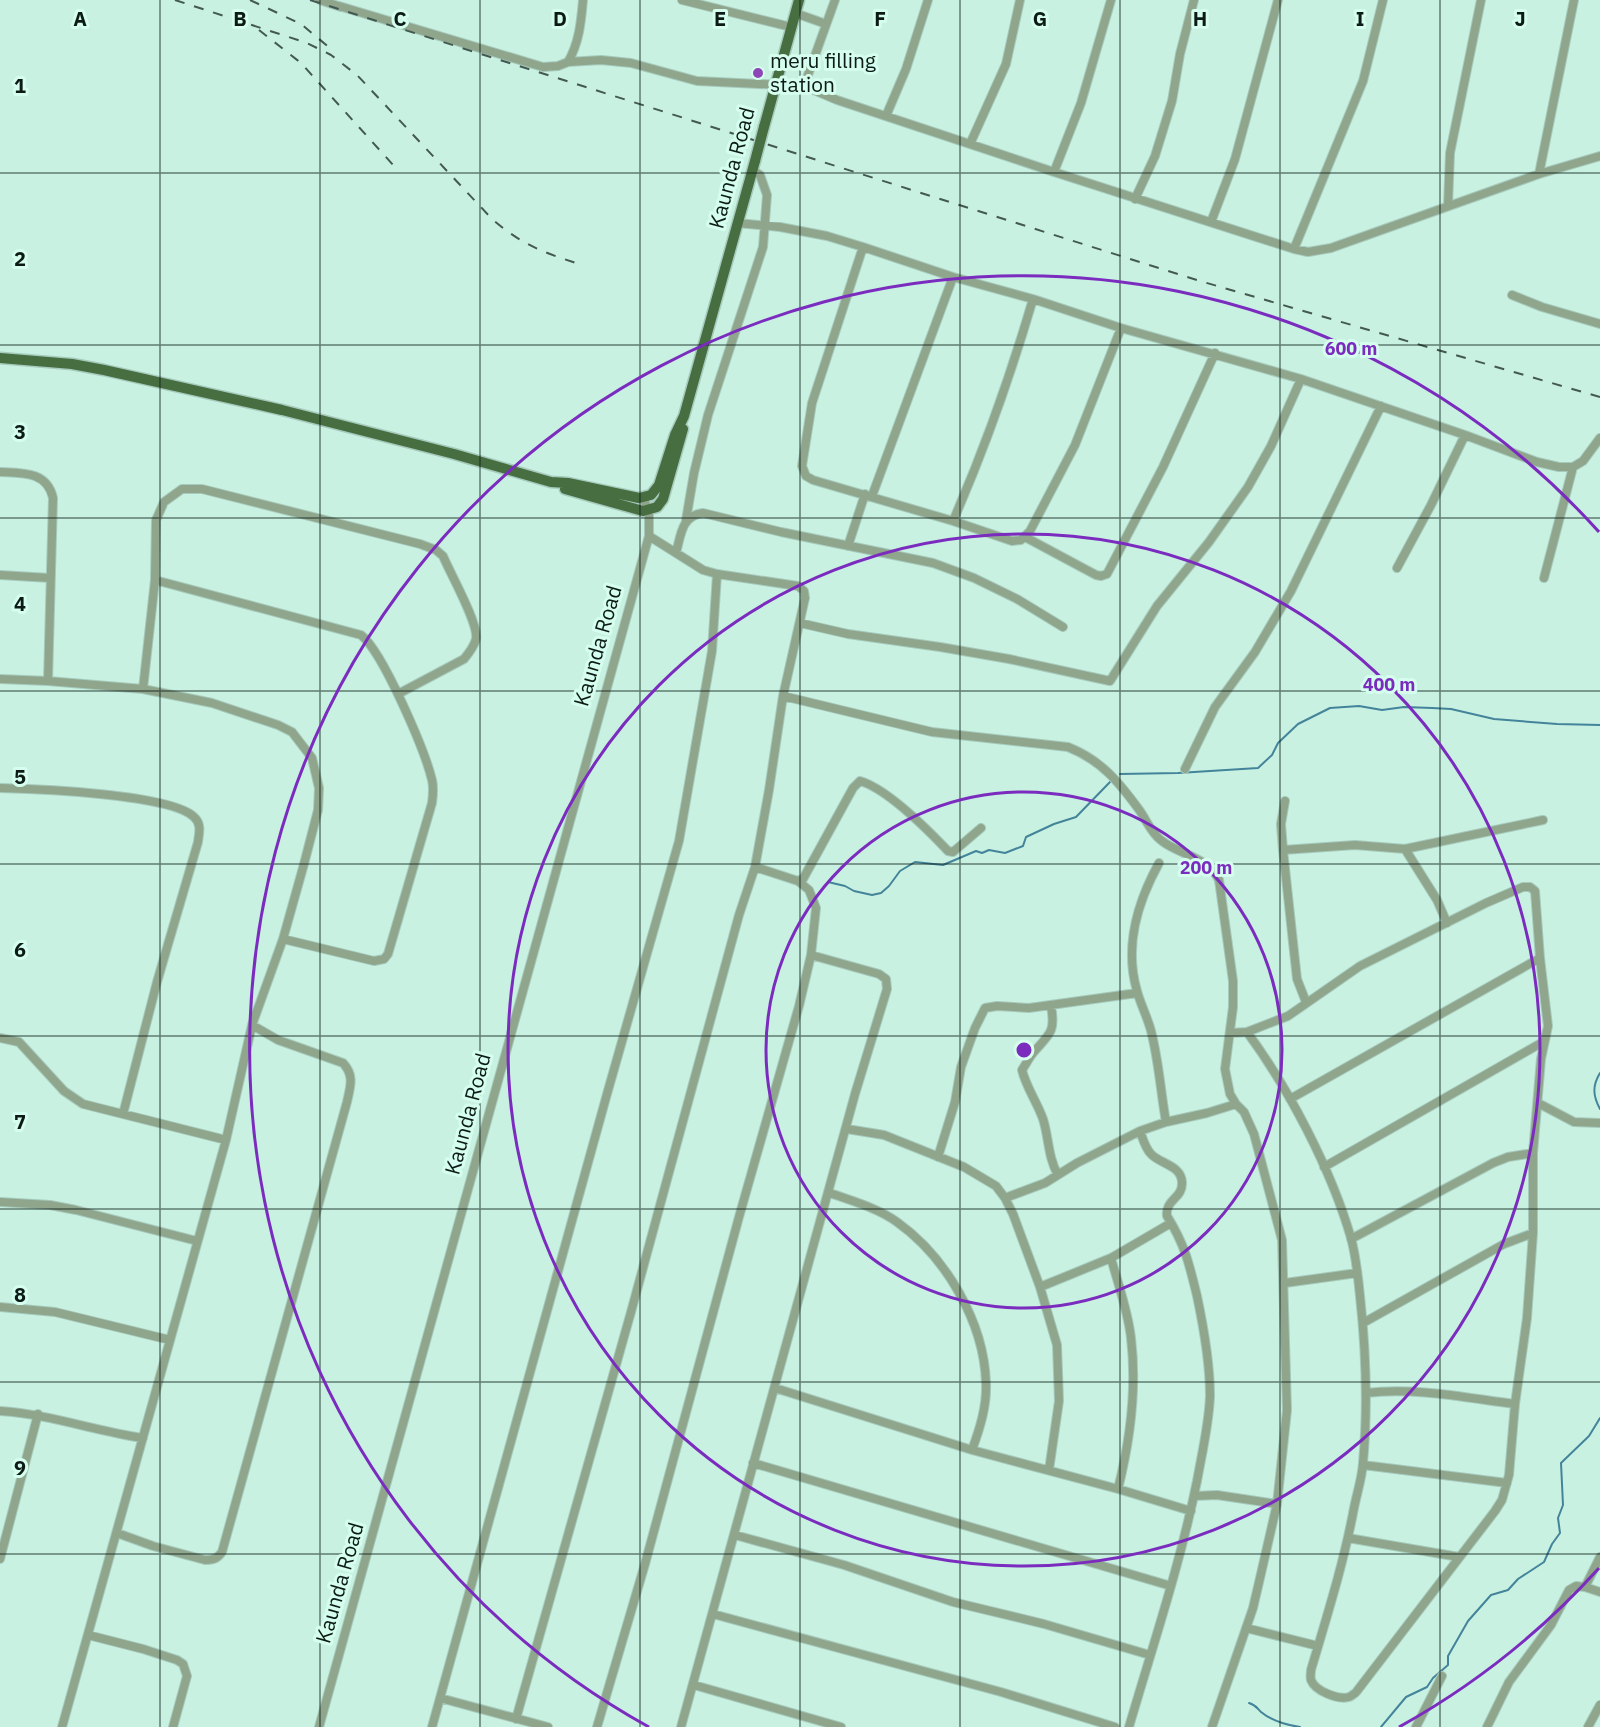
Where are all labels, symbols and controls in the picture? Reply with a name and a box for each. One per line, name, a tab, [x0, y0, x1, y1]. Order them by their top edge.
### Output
text: A	[73, 5, 87, 32]
text: B	[233, 5, 247, 32]
text: C	[393, 5, 407, 32]
text: D	[553, 5, 567, 32]
text: E	[714, 5, 726, 32]
text: F	[874, 5, 886, 32]
text: G	[1033, 5, 1047, 32]
text: H	[1193, 5, 1207, 32]
text: I	[1356, 5, 1364, 32]
text: J	[1514, 5, 1526, 32]
place label: meru filling station	[770, 46, 876, 98]
marker: meru filling station	[751, 66, 765, 80]
text: 1	[14, 72, 26, 99]
street label: Kaunda Road	[701, 104, 761, 232]
text: 2	[14, 245, 26, 272]
text: 600 m	[1325, 337, 1377, 360]
text: 3	[14, 418, 26, 445]
street label: Kaunda Road	[566, 582, 628, 710]
text: 4	[14, 590, 26, 617]
text: 400 m	[1363, 673, 1415, 696]
text: 5	[14, 763, 26, 790]
text: 200 m	[1180, 856, 1232, 879]
text: 6	[14, 936, 26, 963]
centre of rings	[1014, 1040, 1034, 1060]
street label: Kaunda Road	[437, 1050, 497, 1178]
text: 7	[14, 1108, 26, 1135]
text: 8	[14, 1281, 26, 1308]
text: 9	[14, 1454, 26, 1481]
street label: Kaunda Road	[308, 1519, 370, 1647]

